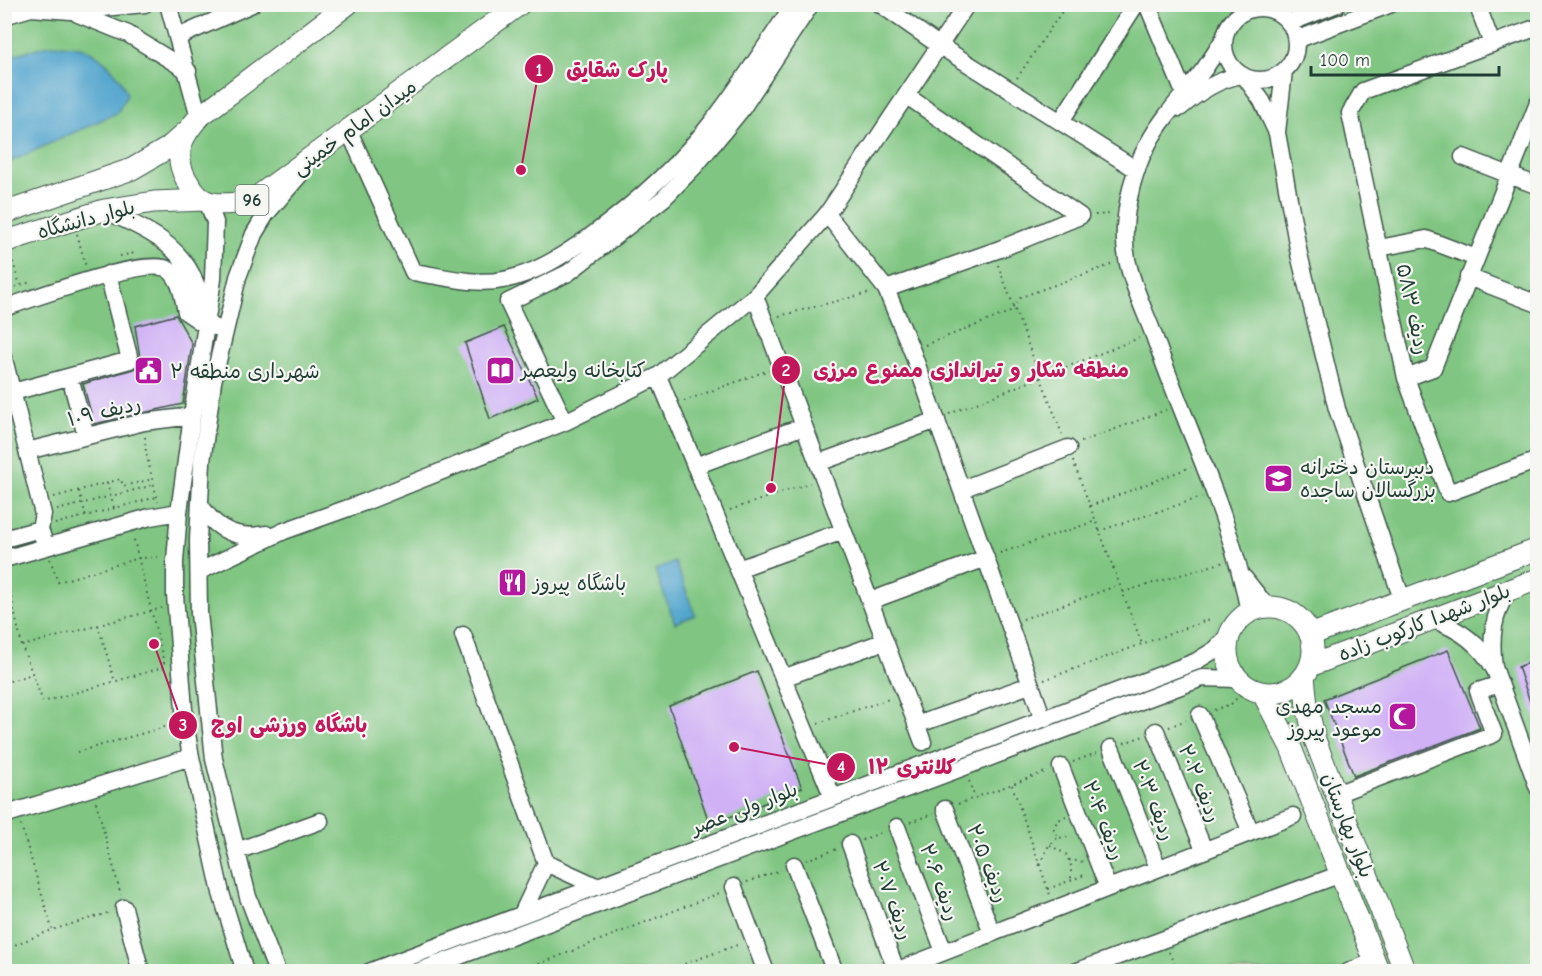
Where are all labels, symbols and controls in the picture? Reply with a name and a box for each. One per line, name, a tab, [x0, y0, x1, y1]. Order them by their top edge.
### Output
scale bar	[1311, 39, 1498, 77]
callout: پارک شقایق	[524, 50, 680, 89]
text: 100 m	[1320, 50, 1370, 71]
text: پارک شقایق	[566, 58, 668, 83]
text: 1	[535, 60, 543, 81]
street label: میدان امام خمینی	[288, 75, 423, 183]
road number: 96	[236, 185, 268, 215]
street label: بلوار دانشگاه	[35, 195, 138, 244]
street label: ردیف ۵۸۳	[1392, 262, 1433, 357]
callout: منطقه شکار و تیراندازی ممنوع مرزی	[771, 350, 1141, 389]
library icon: کتابخانه ولیعصر	[484, 354, 516, 386]
public building icon: شهرداری منطقه ۲	[133, 355, 165, 387]
text: منطقه شکار و تیراندازی ممنوع مرزی	[813, 358, 1129, 384]
place label: کتابخانه ولیعصر	[519, 359, 646, 382]
place label: شهرداری منطقه ۲	[170, 360, 320, 383]
text: 2	[782, 360, 791, 381]
street label: ردیف ۱۰۹	[65, 392, 143, 431]
place label: دبیرستان دخترانه بزرگسالان ساجده	[1300, 456, 1436, 502]
school or university icon: دبیرستان دخترانه بزرگسالان ساجده	[1263, 463, 1295, 495]
restaurant icon: باشگاه پیروز	[496, 567, 528, 599]
place label: باشگاه پیروز	[531, 572, 626, 596]
street label: بلوار شهدا کارکوب زاده	[1335, 579, 1513, 666]
place label: مسجد مهدی موعود پیروز	[1275, 695, 1382, 743]
mosque icon: مسجد مهدی موعود پیروز	[1387, 701, 1419, 733]
callout: باشگاه ورزشی اوج	[168, 705, 379, 744]
text: باشگاه ورزشی اوج	[211, 712, 367, 738]
text: 3	[179, 715, 187, 736]
street label: ردیف ۲۰۲	[1174, 741, 1225, 825]
callout: کلانتری ۱۲	[826, 747, 968, 786]
text: کلانتری ۱۲	[868, 755, 957, 779]
text: 4	[837, 757, 845, 778]
street label: ردیف ۲۰۳	[1128, 757, 1179, 844]
street label: بلوار بهارستان	[1317, 769, 1378, 881]
street label: ردیف ۲۰۴	[1078, 777, 1129, 863]
street label: بلوار ولی عصر	[686, 778, 801, 841]
street label: ردیف ۲۰۵	[962, 821, 1013, 906]
street label: ردیف ۲۰۶	[915, 841, 964, 924]
street label: ردیف ۲۰۷	[868, 858, 917, 943]

